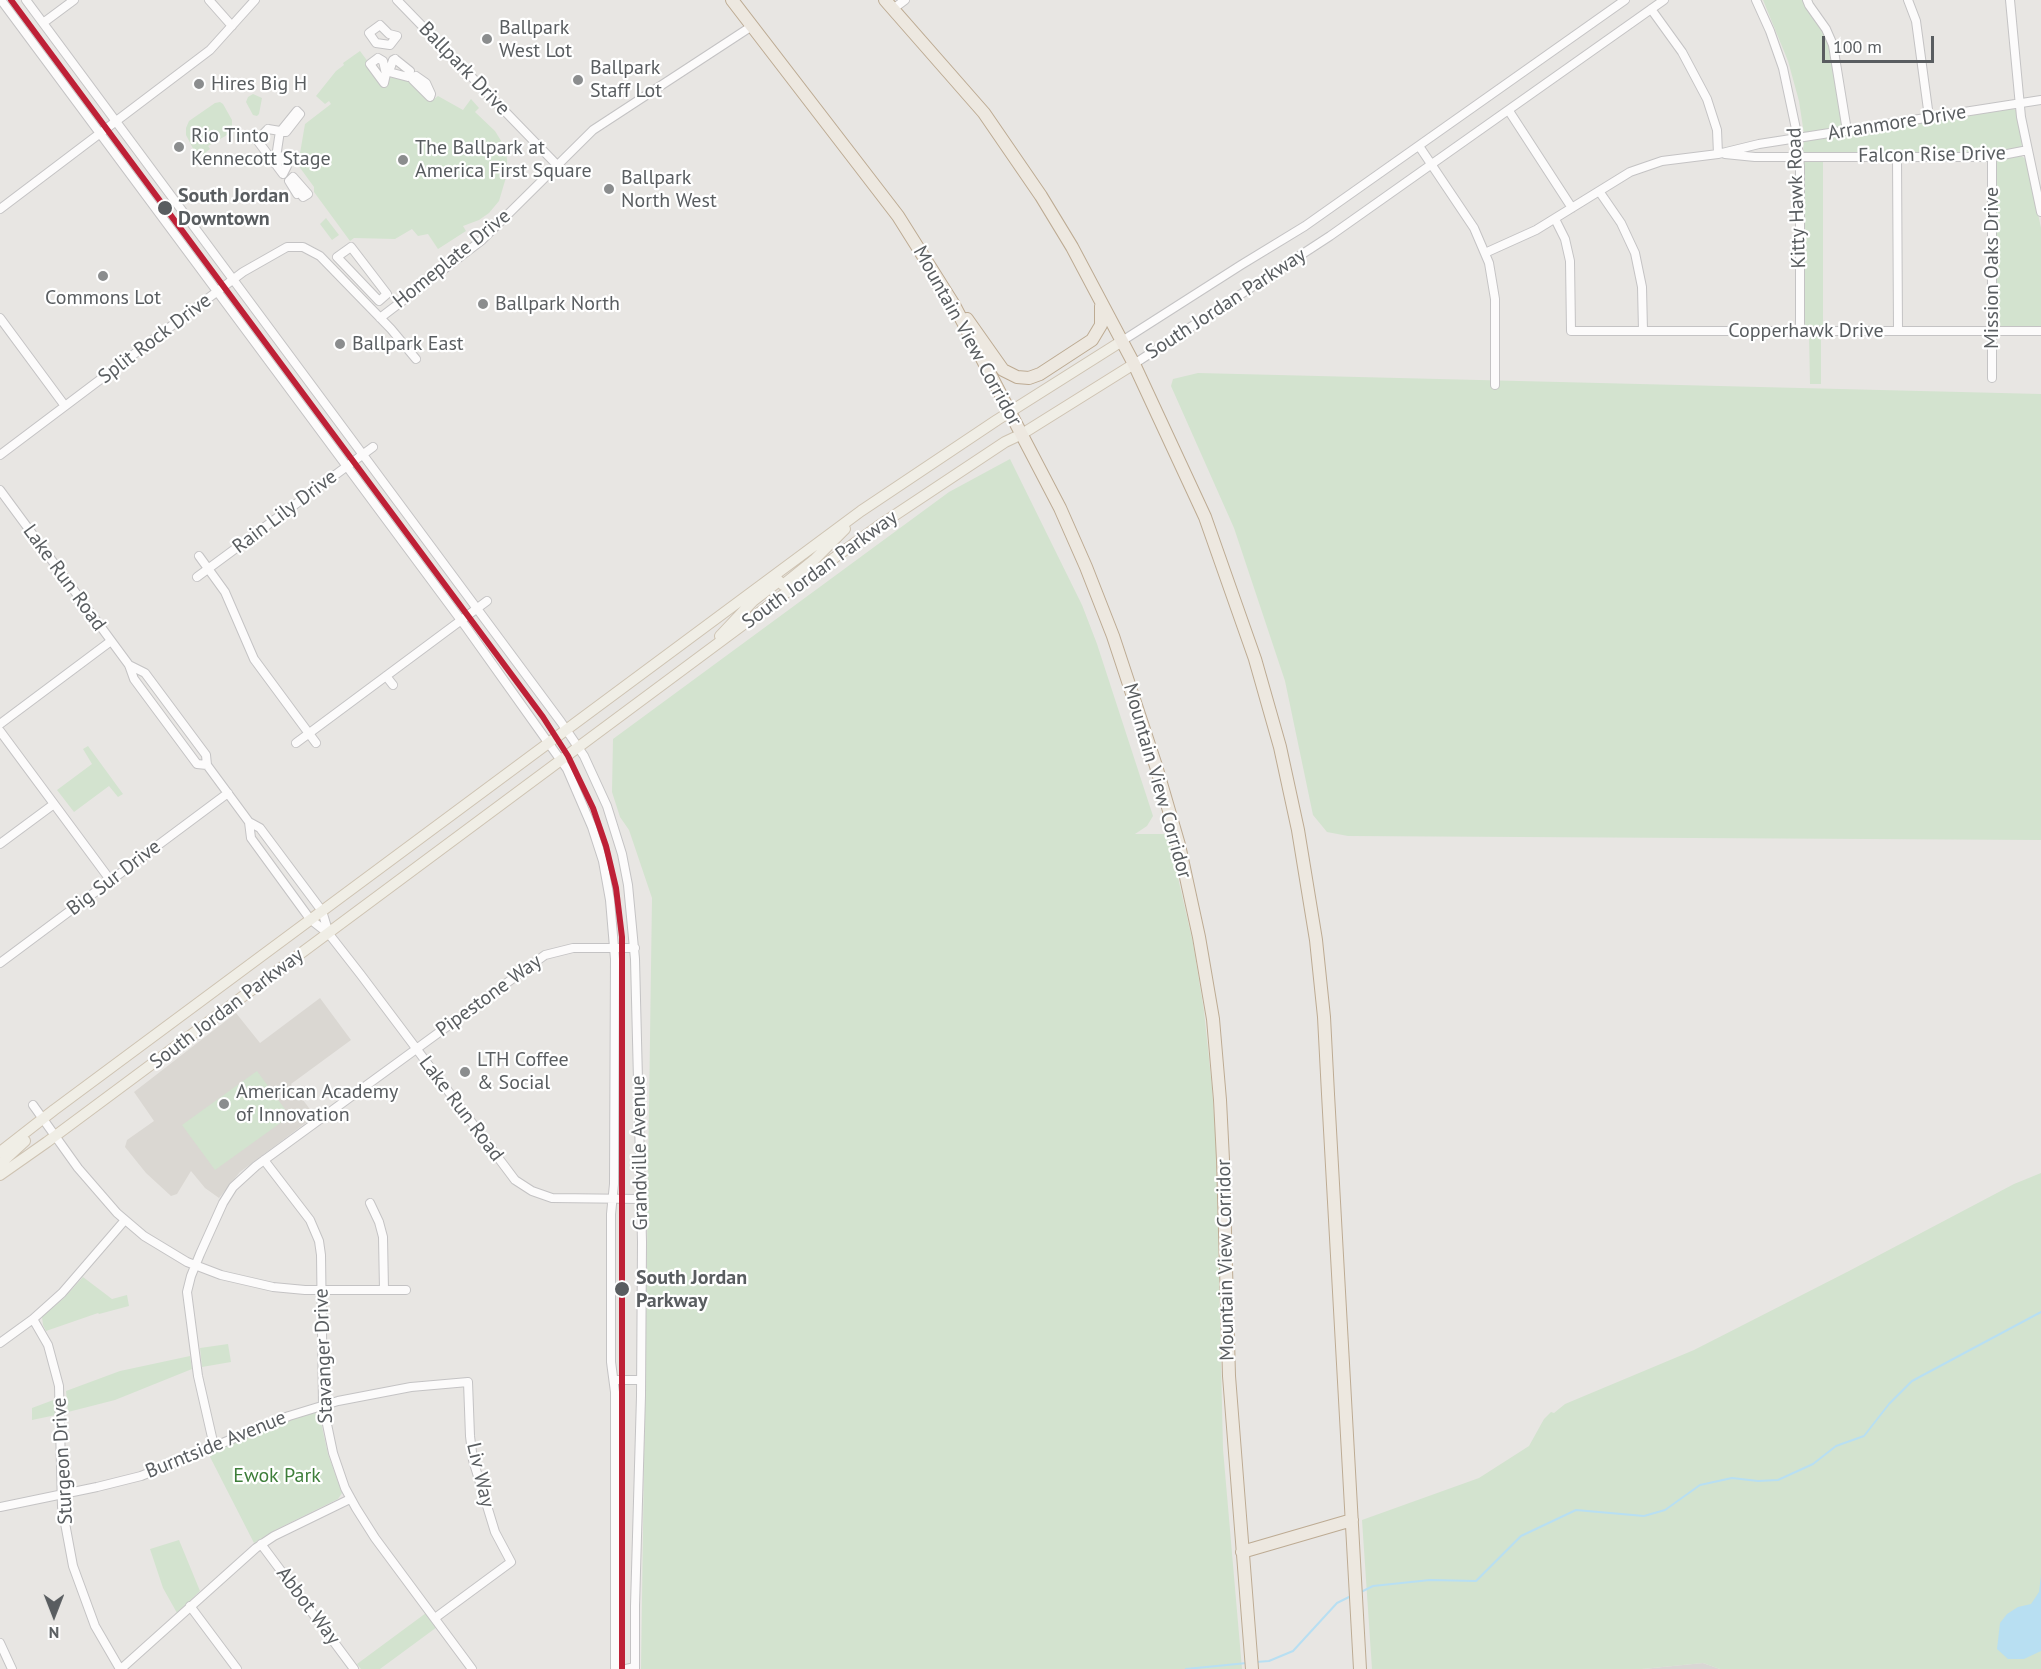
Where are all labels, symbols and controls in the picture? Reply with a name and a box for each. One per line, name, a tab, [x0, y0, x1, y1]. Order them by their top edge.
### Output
place label: Ballpark West Lot	[499, 16, 572, 63]
street label: Ballpark Drive	[413, 17, 515, 121]
scale bar	[1825, 24, 1938, 62]
marker: Ballpark West Lot	[480, 32, 494, 46]
text: 100 m	[1833, 35, 1882, 58]
place label: Ballpark Staff Lot	[590, 56, 662, 103]
place label: Hires Big H	[211, 72, 307, 96]
marker: Ballpark Staff Lot	[571, 73, 585, 87]
marker: Hires Big H	[192, 77, 206, 91]
street label: Arranmore Drive	[1826, 100, 1968, 146]
place label: Rio Tinto Kennecott Stage	[191, 124, 331, 171]
street label: Kitty Hawk Road	[1783, 127, 1811, 269]
place label: The Ballpark at America First Square	[415, 136, 592, 183]
marker: Rio Tinto Kennecott Stage	[172, 140, 186, 154]
street label: Falcon Rise Drive	[1858, 142, 2006, 168]
marker: The Ballpark at America First Square	[396, 153, 410, 167]
place label: Ballpark North West	[621, 166, 717, 213]
marker: Ballpark North West	[602, 182, 616, 196]
place label: South Jordan Downtown	[178, 184, 289, 231]
street label: Mission Oaks Drive	[1980, 187, 2004, 349]
marker: South Jordan Downtown	[156, 199, 174, 217]
street label: Homeplate Drive	[388, 204, 516, 314]
street label: Mountain View Corridor	[908, 242, 1026, 430]
street label: South Jordan Parkway	[1141, 243, 1311, 365]
marker: Commons Lot	[96, 269, 110, 283]
place label: Commons Lot	[45, 286, 161, 310]
street label: Split Rock Drive	[94, 289, 216, 389]
place label: Ballpark North	[495, 292, 620, 316]
marker: Ballpark North	[476, 297, 490, 311]
street label: Copperhawk Drive	[1728, 319, 1884, 343]
place label: Ballpark East	[352, 332, 464, 356]
marker: Ballpark East	[333, 337, 347, 351]
street label: Rain Lily Drive	[228, 465, 342, 559]
street label: South Jordan Parkway	[738, 506, 902, 634]
street label: Lake Run Road	[17, 520, 111, 636]
street label: Mountain View Corridor	[1118, 681, 1196, 881]
street label: Big Sur Drive	[62, 835, 166, 921]
street label: South Jordan Parkway	[145, 943, 309, 1075]
street label: Pipestone Way	[432, 950, 546, 1042]
place label: LTH Coffee & Social	[477, 1048, 569, 1095]
street label: Lake Run Road	[414, 1052, 508, 1166]
marker: LTH Coffee & Social	[458, 1065, 472, 1079]
street label: Grandville Avenue	[627, 1075, 653, 1231]
place label: American Academy of Innovation	[236, 1080, 398, 1127]
marker: American Academy of Innovation	[217, 1097, 231, 1111]
street label: Mountain View Corridor	[1212, 1159, 1240, 1361]
place label: South Jordan Parkway	[636, 1266, 747, 1313]
marker: South Jordan Parkway	[613, 1280, 631, 1298]
street label: Stavanger Drive	[310, 1288, 338, 1424]
street label: Sturgeon Drive	[48, 1397, 78, 1525]
street label: Burntside Avenue	[142, 1406, 290, 1484]
street label: Liv Way	[461, 1440, 499, 1510]
park label: Ewok Park	[233, 1464, 321, 1488]
street label: Abbot Way	[271, 1562, 345, 1650]
north arrow	[24, 1585, 84, 1645]
text: N	[49, 1623, 59, 1643]

